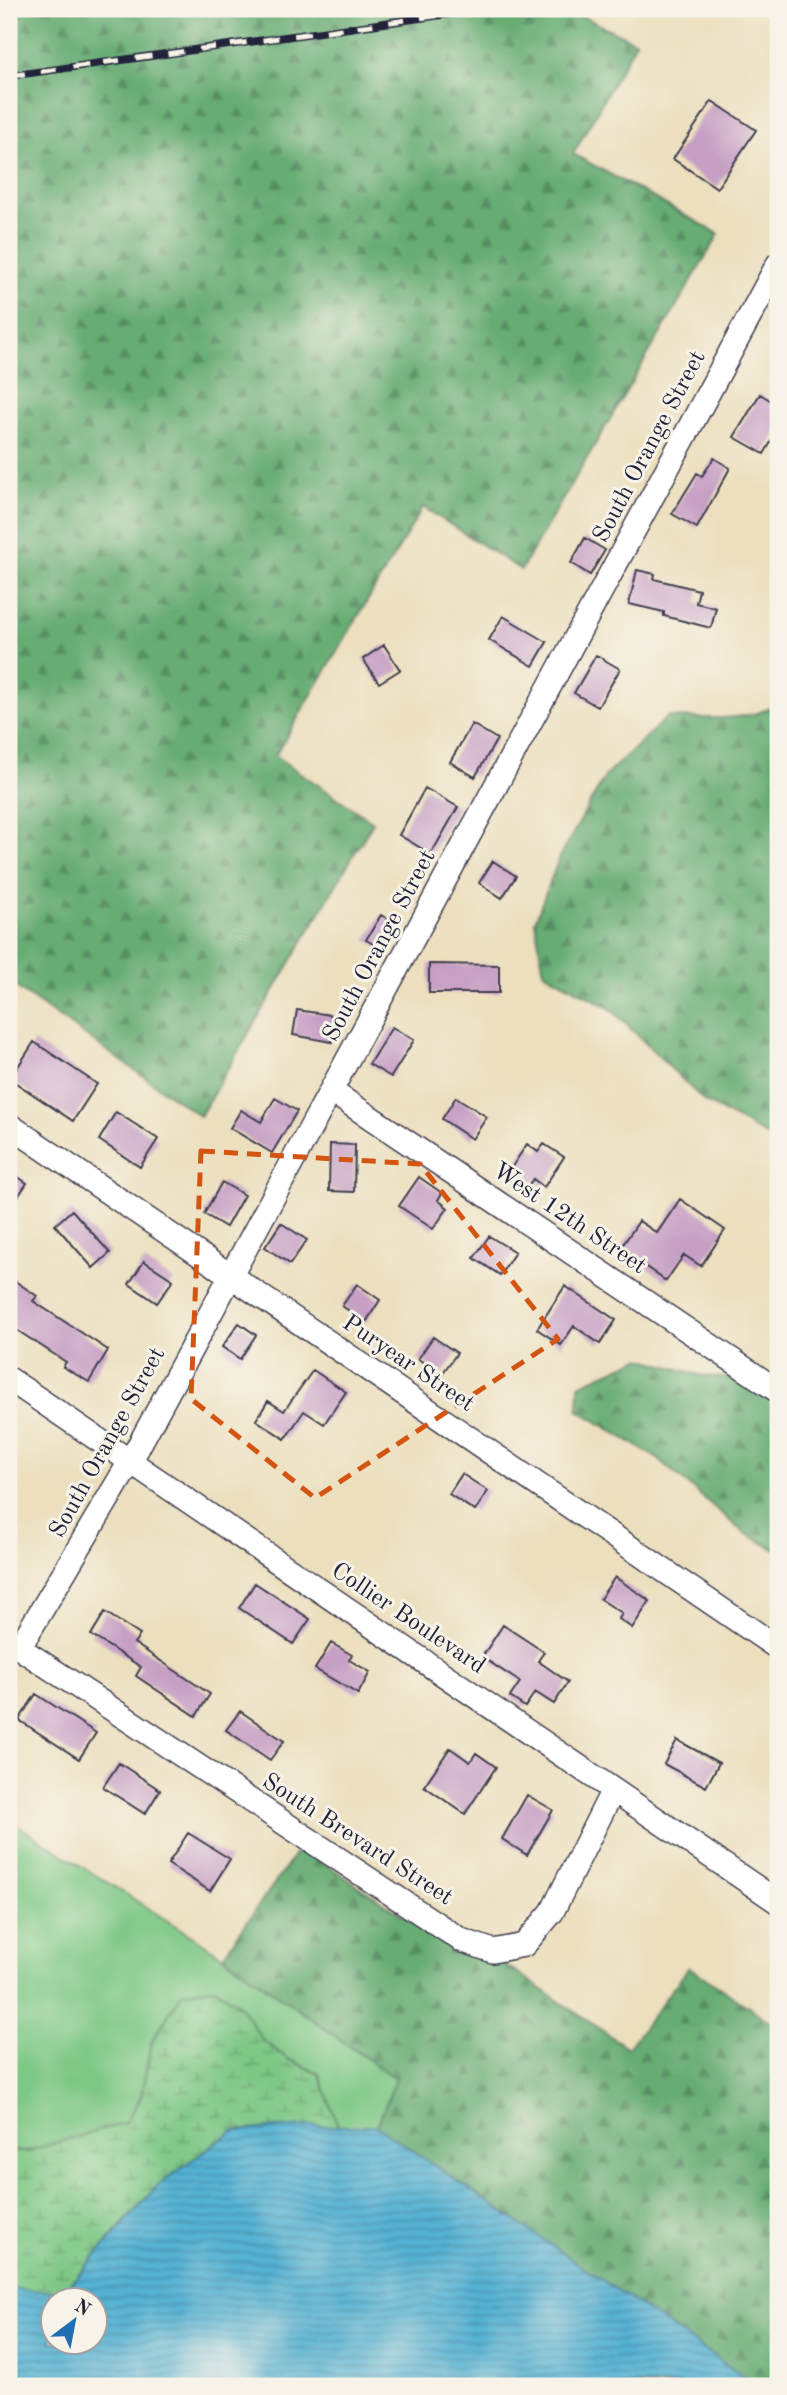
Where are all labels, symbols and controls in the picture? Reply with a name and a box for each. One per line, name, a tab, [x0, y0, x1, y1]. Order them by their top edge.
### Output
street label: South Orange Street	[589, 347, 711, 547]
street label: South Orange Street	[319, 846, 441, 1046]
street label: West 12th Street	[488, 1159, 650, 1279]
street label: Puryear Street	[338, 1311, 478, 1417]
street label: South Orange Street	[46, 1344, 170, 1542]
street label: Collier Boulevard	[327, 1559, 489, 1679]
street label: South Brevard Street	[257, 1770, 457, 1910]
north arrow	[38, 2286, 108, 2356]
text: N	[70, 2297, 93, 2321]

